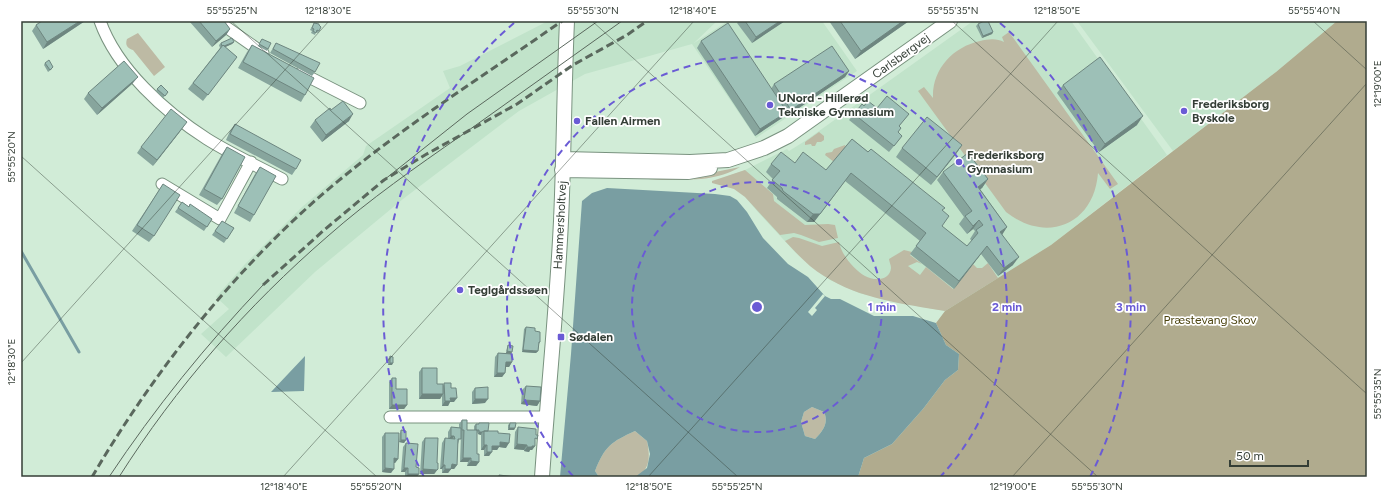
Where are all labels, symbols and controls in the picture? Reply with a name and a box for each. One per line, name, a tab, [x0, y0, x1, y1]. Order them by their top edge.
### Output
text: 55°55'25"N	[207, 4, 257, 17]
text: 12°18'30"E	[305, 4, 351, 17]
text: 55°55'30"N	[567, 4, 619, 17]
text: 12°18'40"E	[669, 4, 717, 17]
text: 55°55'35"N	[928, 4, 978, 17]
text: 12°18'50"E	[1034, 4, 1081, 17]
text: 55°55'40"N	[1288, 4, 1340, 17]
street label: Carlsbergvej	[870, 30, 932, 82]
text: 12°19'00"E	[1371, 60, 1384, 108]
place label: UNord - Hillerød Tekniske Gymnasium	[778, 91, 894, 119]
place label: Frederiksborg Byskole	[1192, 97, 1269, 125]
marker: UNord - Hillerød Tekniske Gymnasium	[765, 100, 775, 110]
marker: Frederiksborg Byskole	[1179, 106, 1189, 116]
place label: Fallen Airmen	[585, 114, 661, 128]
marker: Fallen Airmen	[572, 116, 582, 126]
text: 55°55'20"N	[5, 131, 18, 183]
place label: Frederiksborg Gymnasium	[967, 148, 1044, 176]
marker: Frederiksborg Gymnasium	[954, 157, 964, 167]
street label: Hammersholtvej	[551, 180, 569, 270]
place label: Teglgårdssøen	[468, 283, 548, 297]
marker: Teglgårdssøen	[455, 285, 465, 295]
centre of rings	[750, 300, 764, 314]
text: 1 min	[868, 300, 896, 314]
text: 2 min	[992, 300, 1022, 314]
text: 3 min	[1116, 300, 1146, 314]
park label: Præstevang Skov	[1163, 313, 1257, 327]
place label: Sødalen	[569, 330, 613, 344]
marker: Sødalen	[556, 332, 566, 342]
text: 12°18'30"E	[5, 339, 18, 385]
text: 55°55'35"N	[1371, 369, 1384, 419]
scale bar	[1230, 442, 1308, 468]
text: 50 m	[1236, 449, 1264, 463]
text: 12°18'40"E	[260, 480, 308, 493]
text: 55°55'20"N	[350, 480, 402, 493]
text: 12°18'50"E	[626, 480, 673, 493]
text: 55°55'25"N	[712, 480, 762, 493]
text: 12°19'00"E	[989, 480, 1037, 493]
text: 55°55'30"N	[1071, 480, 1123, 493]

